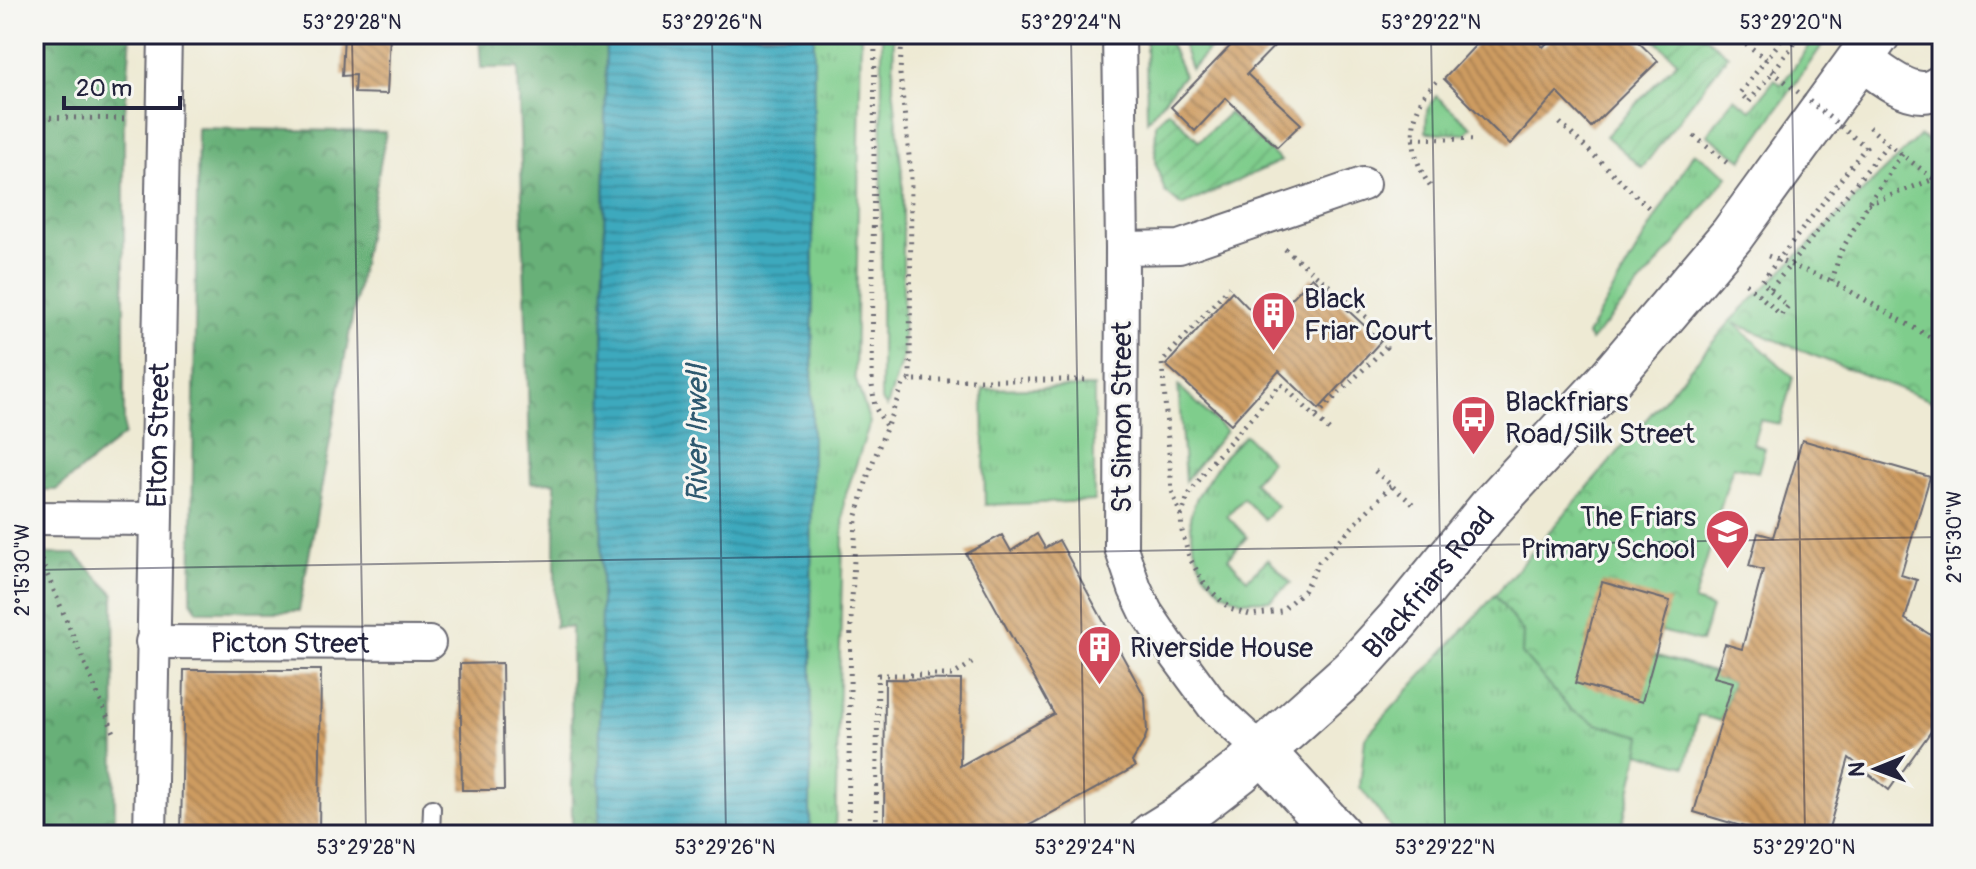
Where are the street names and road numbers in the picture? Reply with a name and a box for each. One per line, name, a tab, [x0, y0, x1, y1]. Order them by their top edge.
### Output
street label: St Simon Street	[1105, 320, 1140, 513]
street label: Elton Street	[140, 361, 178, 508]
street label: Blackfriars Road	[1356, 500, 1503, 667]
street label: Picton Street	[211, 626, 370, 662]

